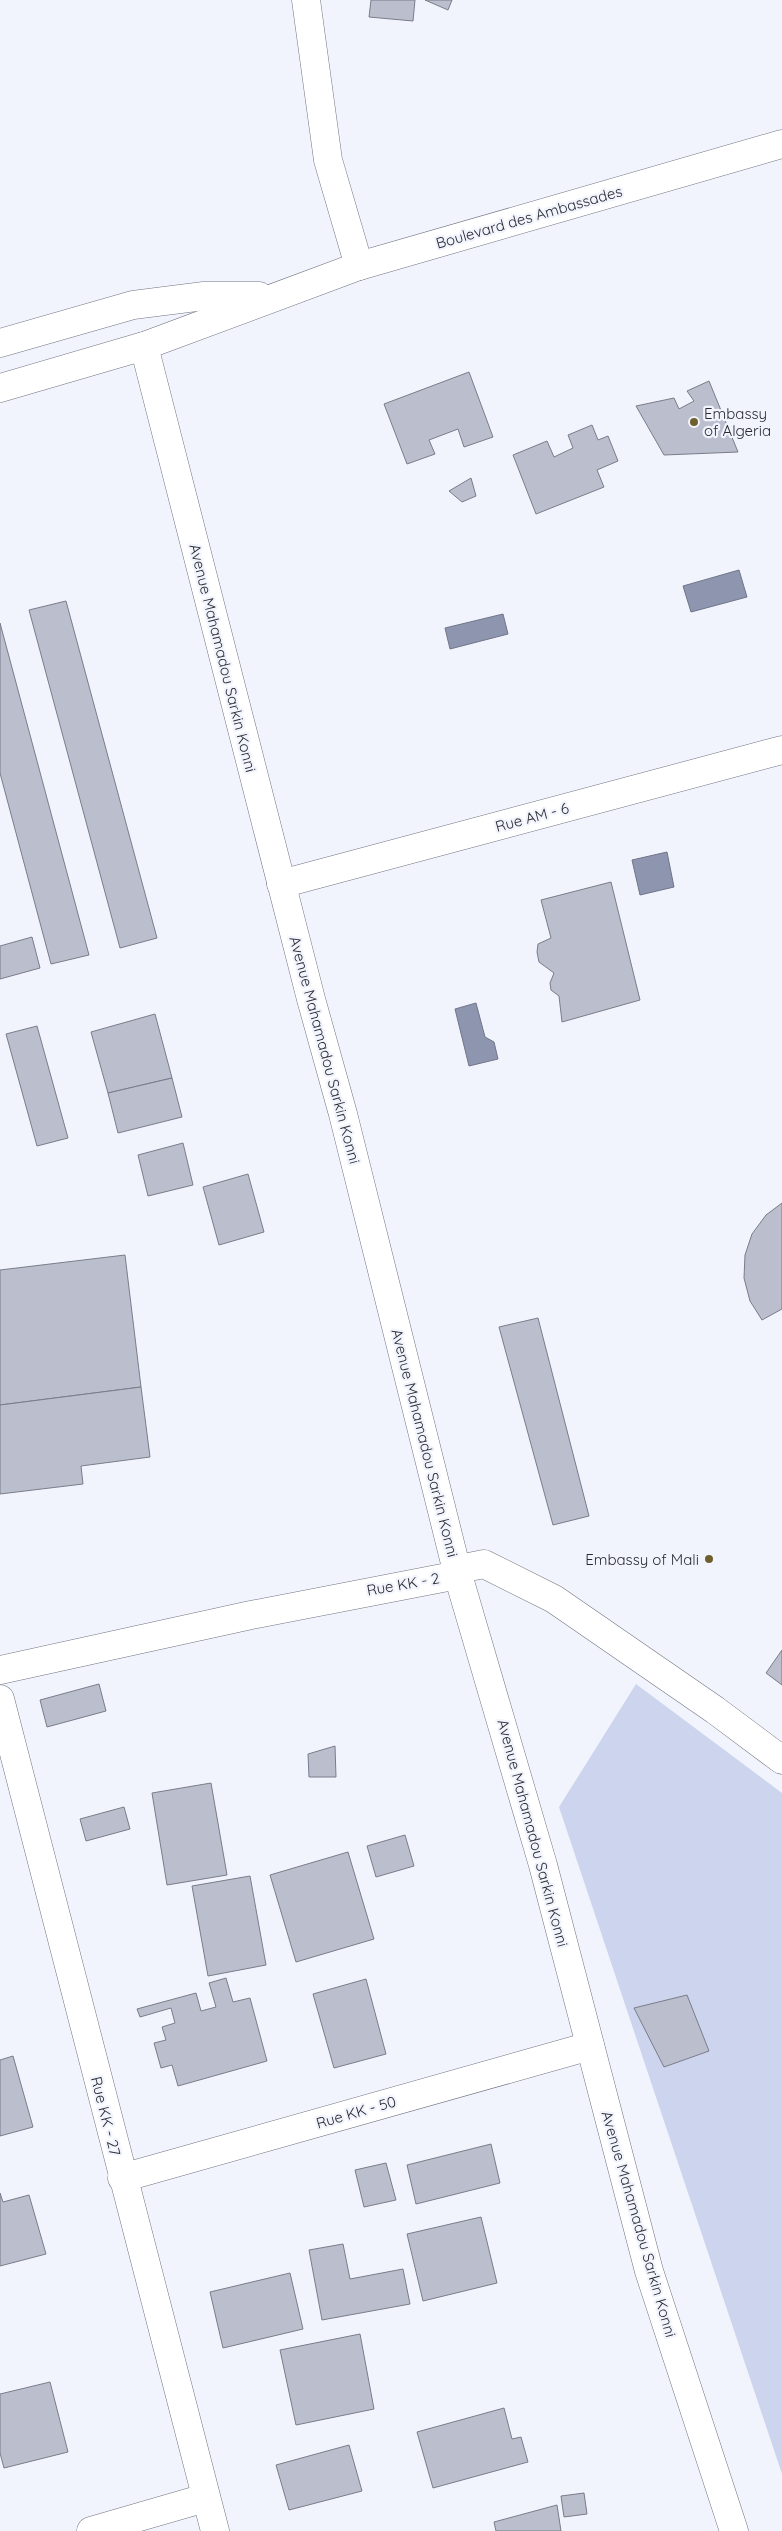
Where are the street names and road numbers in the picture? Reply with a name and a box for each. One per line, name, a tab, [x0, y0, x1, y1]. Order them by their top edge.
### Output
street label: Boulevard des Ambassades	[434, 181, 624, 253]
street label: Avenue Mahamadou Sarkin Konni	[185, 542, 261, 774]
street label: Rue AM - 6	[493, 798, 571, 836]
street label: Avenue Mahamadou Sarkin Konni	[285, 934, 365, 1166]
street label: Avenue Mahamadou Sarkin Konni	[387, 1327, 463, 1559]
street label: Rue KK - 2	[365, 1568, 441, 1600]
street label: Avenue Mahamadou Sarkin Konni	[493, 1717, 573, 1949]
street label: Rue KK - 27	[87, 2074, 125, 2158]
street label: Rue KK - 50	[314, 2091, 398, 2132]
street label: Avenue Mahamadou Sarkin Konni	[598, 2109, 680, 2339]

